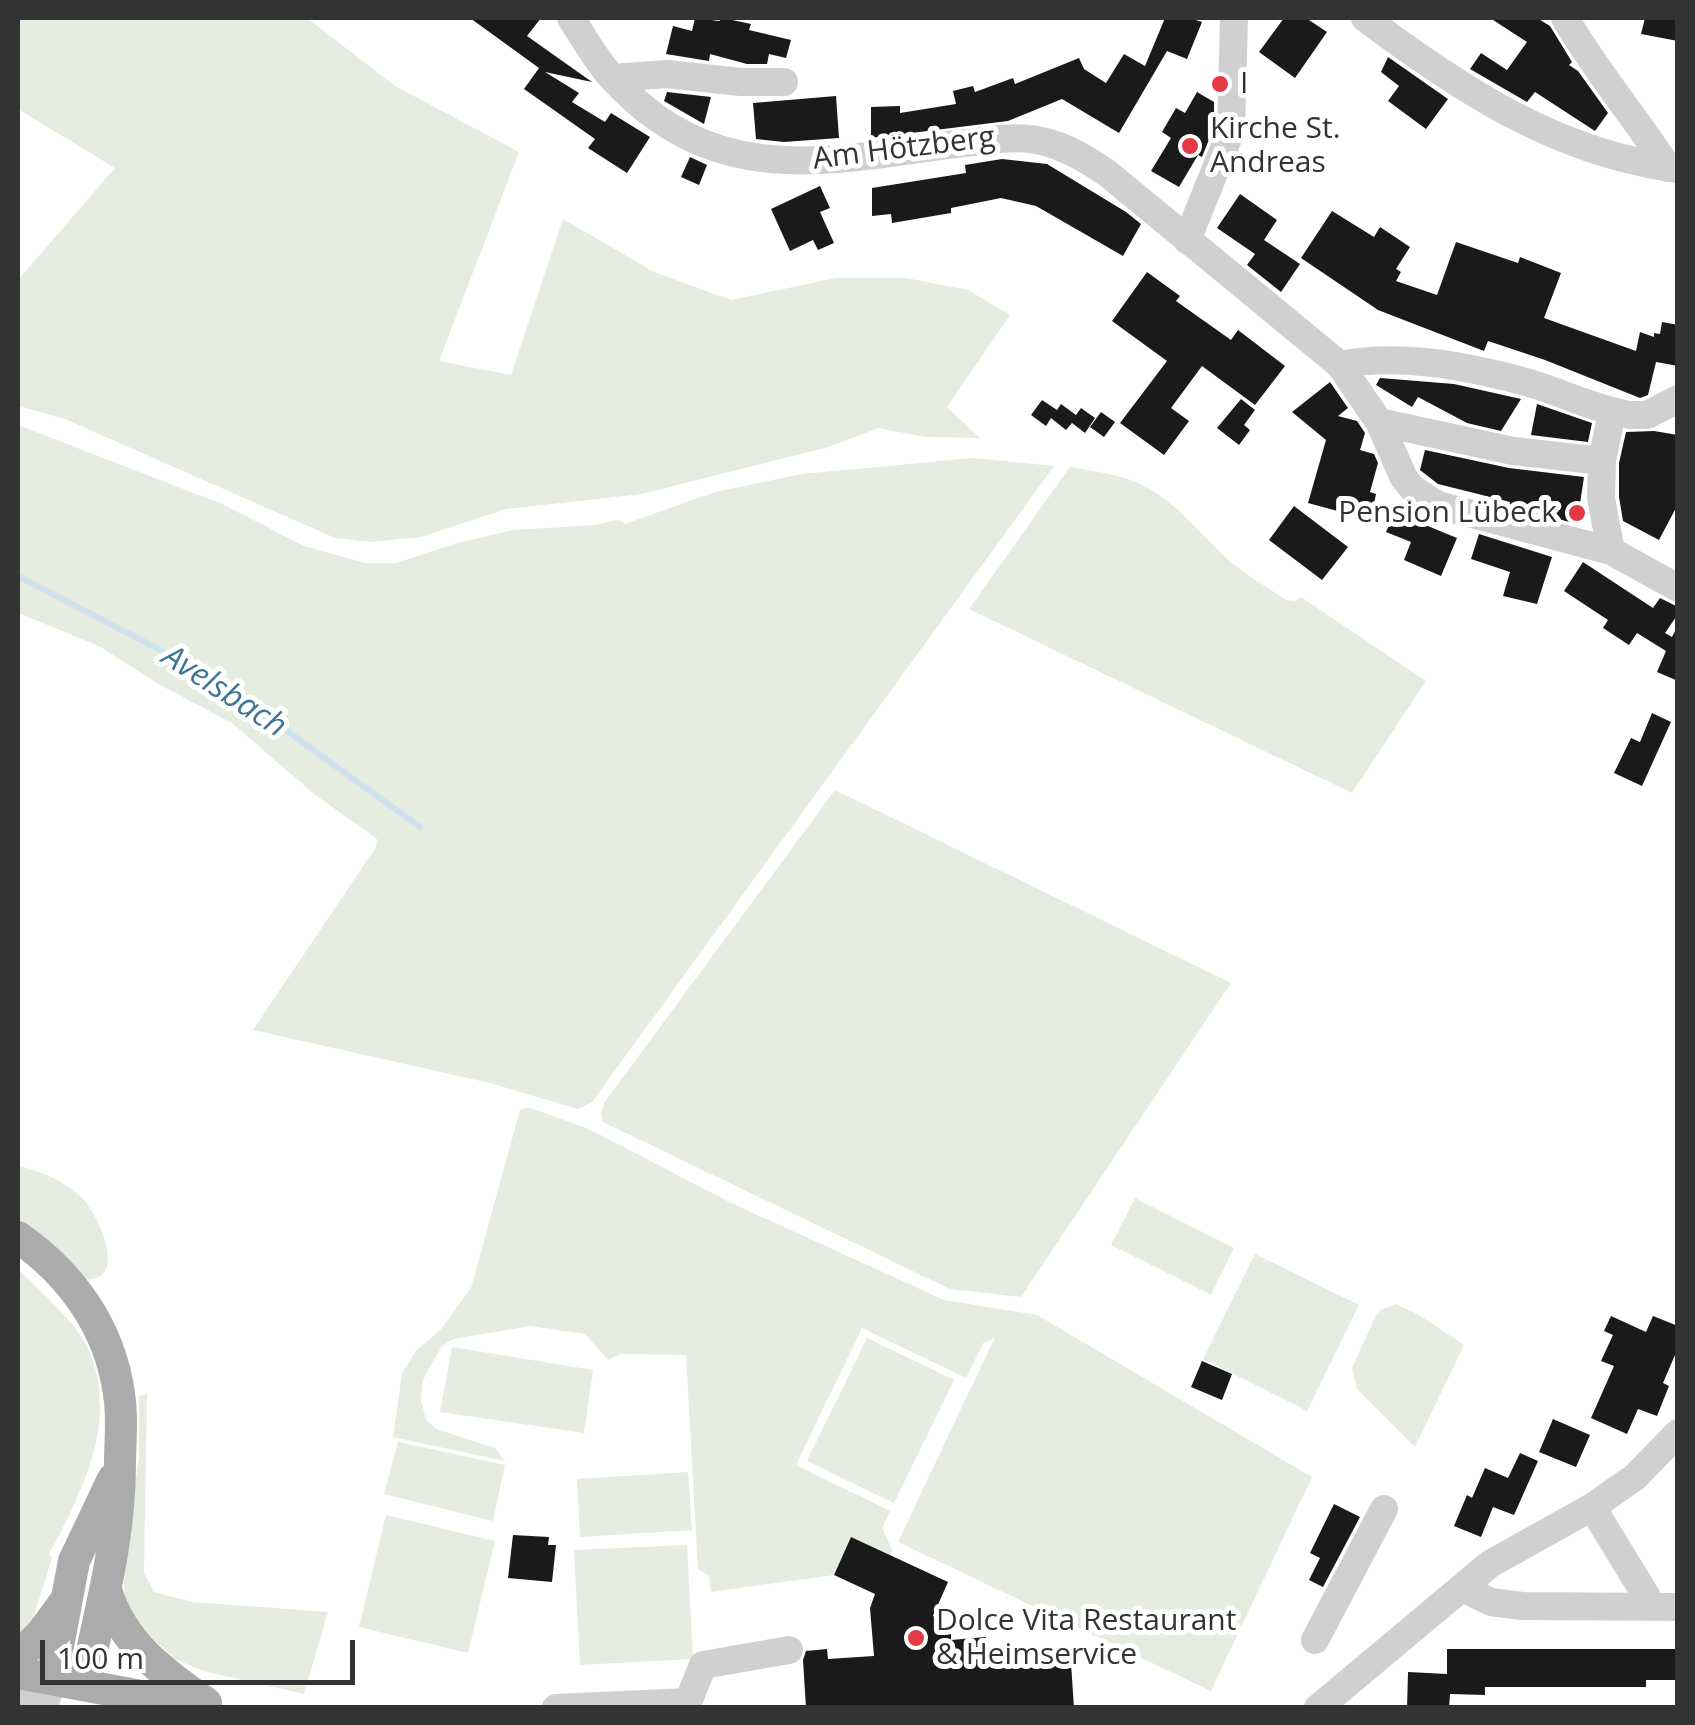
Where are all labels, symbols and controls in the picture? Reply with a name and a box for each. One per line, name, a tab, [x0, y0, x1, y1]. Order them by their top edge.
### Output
place label: I	[1240, 66, 1248, 102]
marker: I	[1209, 73, 1231, 95]
place label: Kirche St. Andreas	[1210, 111, 1341, 182]
street label: Am Hötzberg	[811, 120, 997, 178]
marker: Kirche St. Andreas	[1179, 135, 1201, 157]
place label: Pension Lübeck	[1338, 495, 1557, 531]
marker: Pension Lübeck	[1566, 502, 1588, 524]
water label: Avelsbach	[155, 638, 293, 746]
place label: Dolce Vita Restaurant & Heimservice	[936, 1603, 1236, 1674]
scale bar	[45, 1620, 360, 1682]
marker: Dolce Vita Restaurant & Heimservice	[905, 1627, 927, 1649]
text: 100 m	[57, 1637, 144, 1678]

